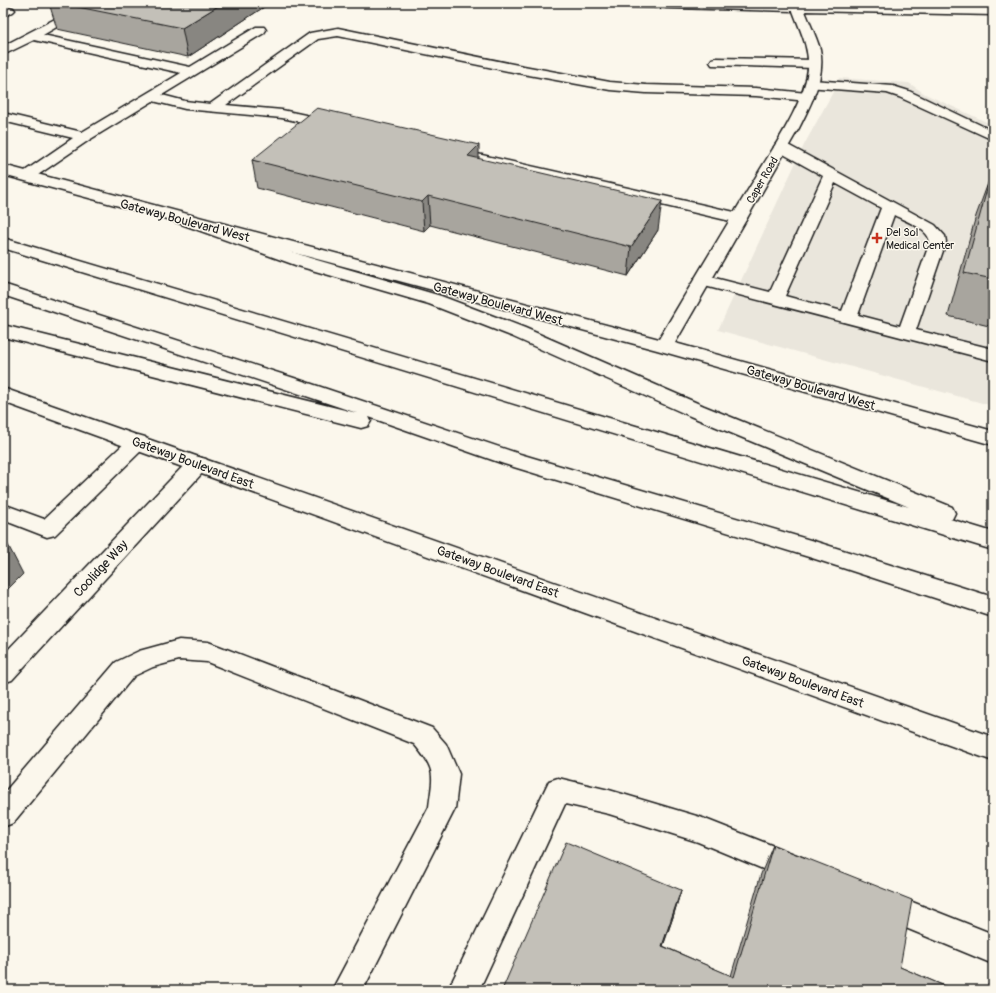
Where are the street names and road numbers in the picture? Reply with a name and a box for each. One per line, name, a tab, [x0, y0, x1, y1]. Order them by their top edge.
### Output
street label: Caper Road	[744, 155, 781, 206]
street label: Gateway Boulevard West	[118, 196, 252, 246]
street label: Gateway Boulevard West	[431, 279, 565, 329]
street label: Gateway Boulevard West	[744, 362, 878, 414]
street label: Gateway Boulevard East	[129, 433, 257, 493]
street label: Coolidge Way	[70, 537, 131, 601]
street label: Gateway Boulevard East	[434, 542, 562, 602]
street label: Gateway Boulevard East	[739, 652, 867, 712]

